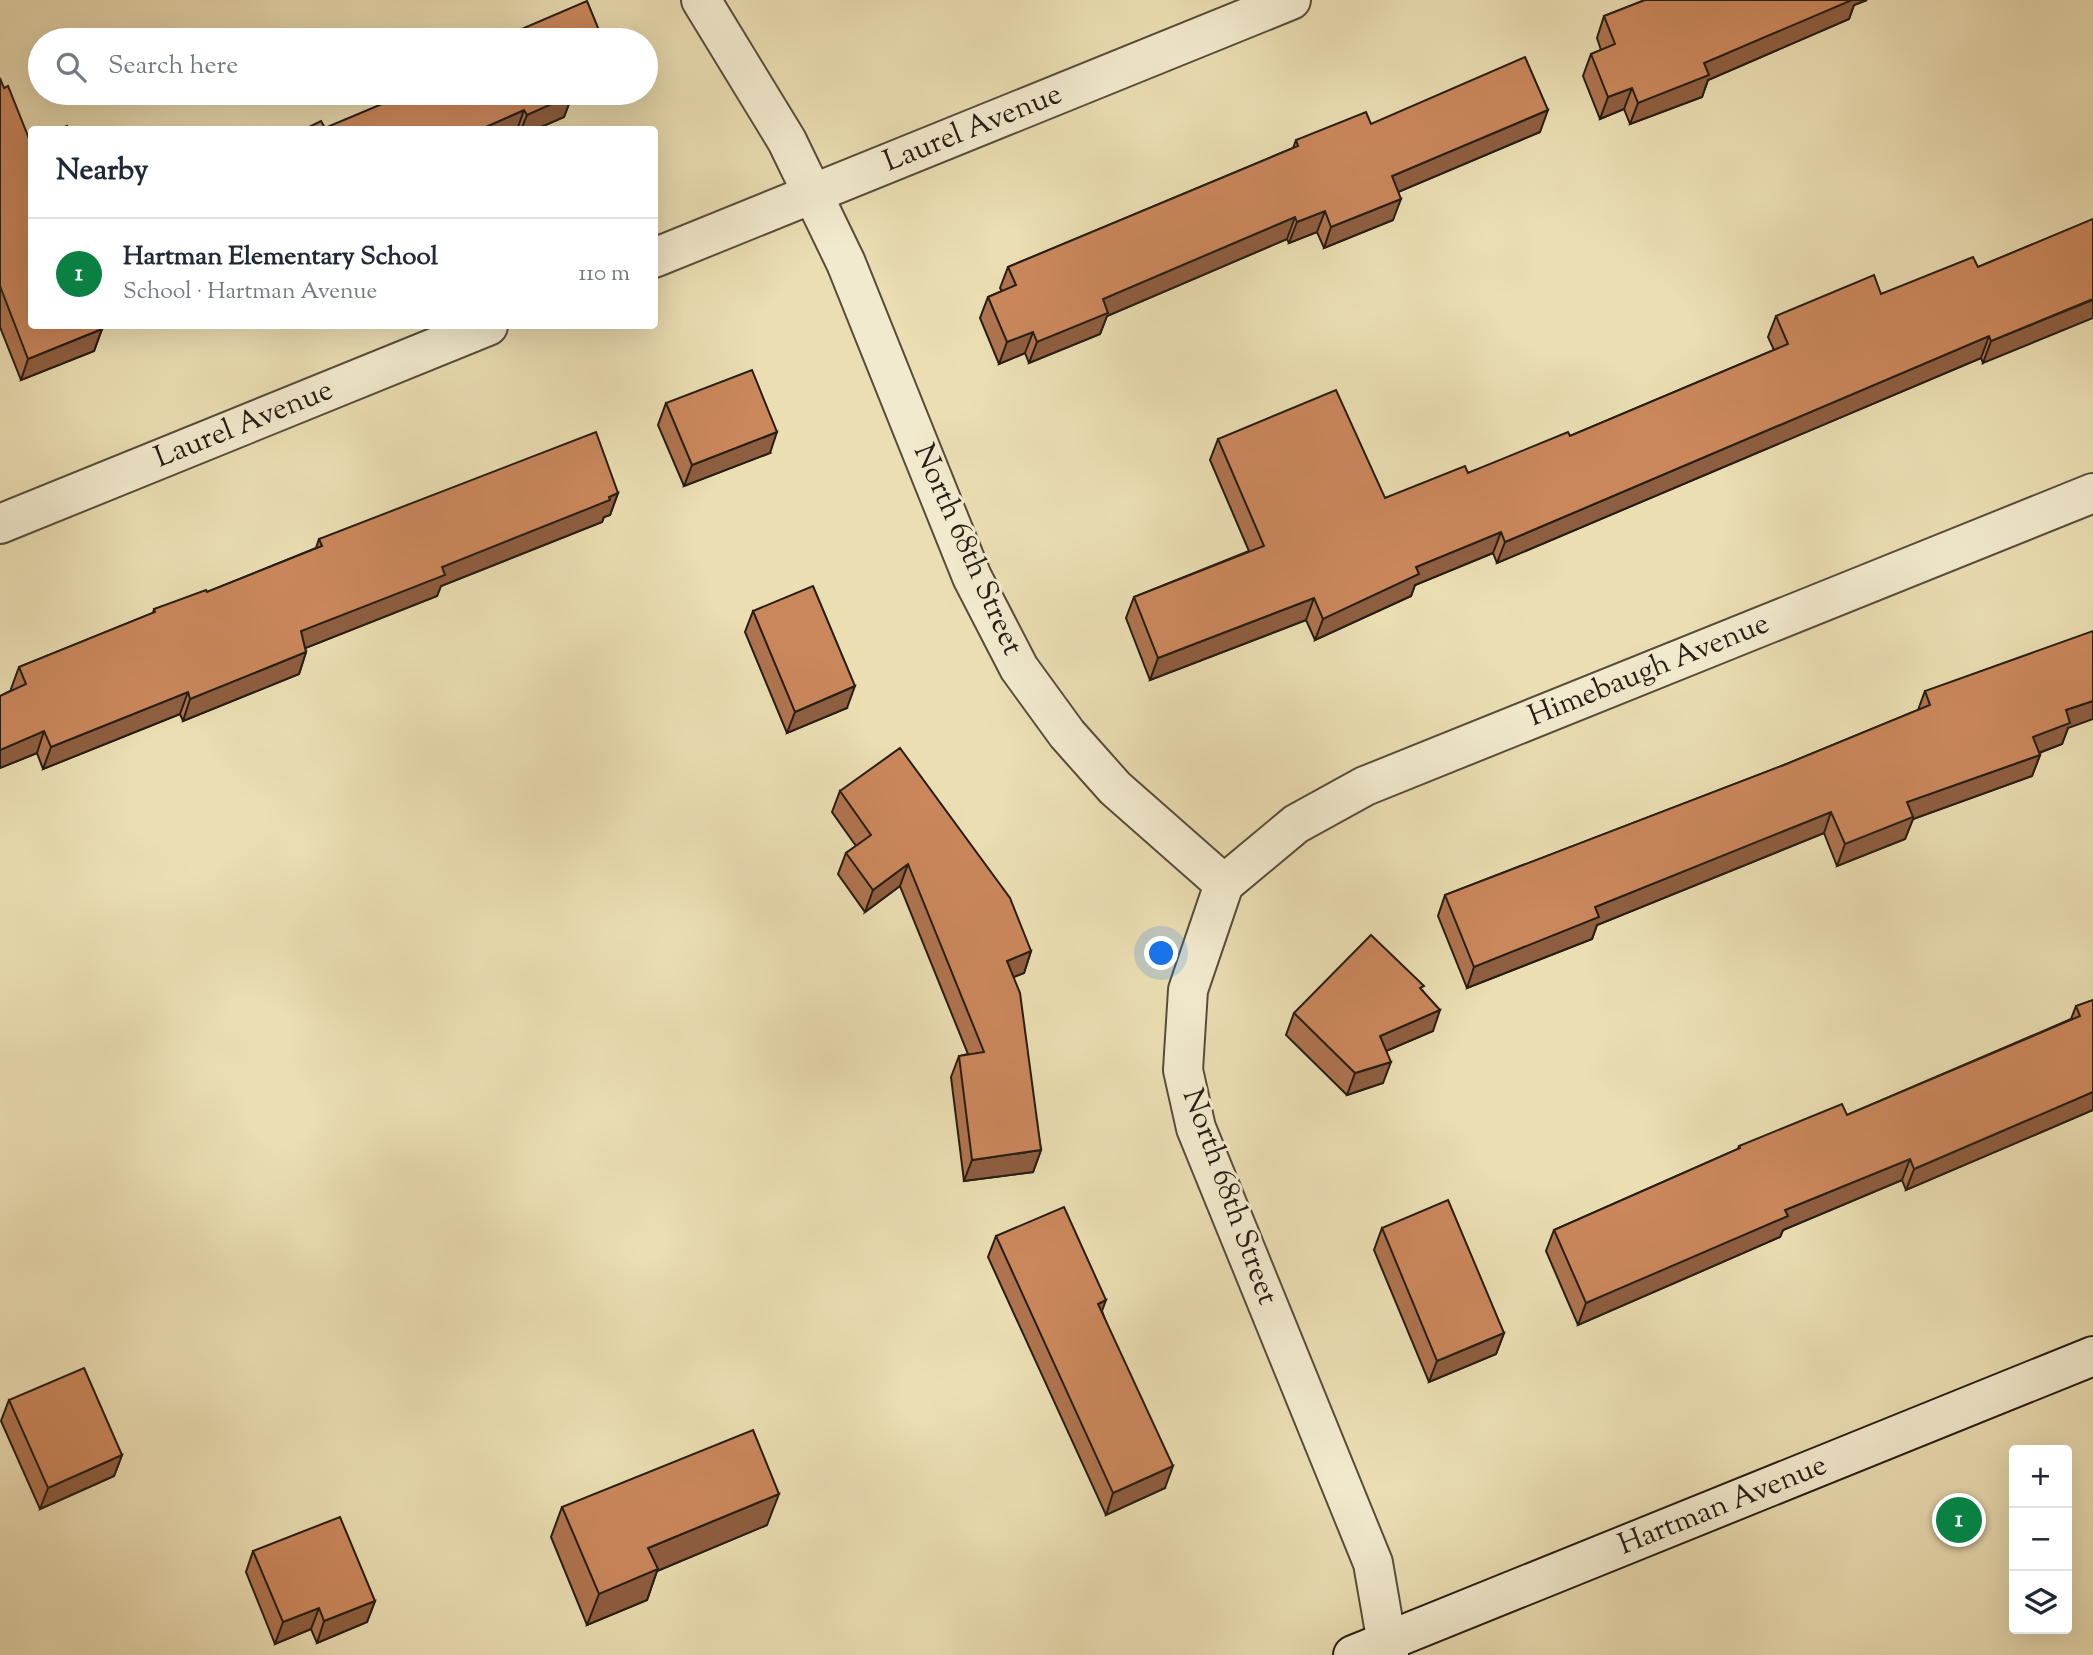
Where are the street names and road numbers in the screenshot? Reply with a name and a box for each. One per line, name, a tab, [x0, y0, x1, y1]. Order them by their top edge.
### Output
street label: Laurel Avenue	[877, 74, 1069, 184]
street label: Laurel Avenue	[148, 370, 340, 480]
street label: North 68th Street	[901, 438, 1033, 662]
street label: Himebaugh Avenue	[1522, 603, 1776, 739]
street label: North 68th Street	[1170, 1083, 1288, 1311]
street label: Hartman Avenue	[1612, 1445, 1834, 1567]

